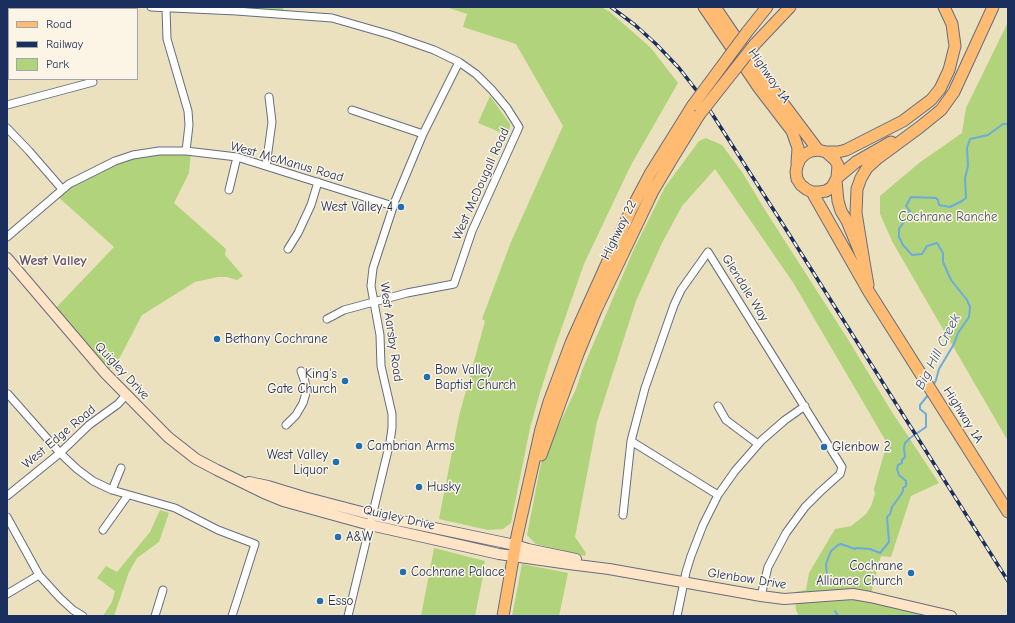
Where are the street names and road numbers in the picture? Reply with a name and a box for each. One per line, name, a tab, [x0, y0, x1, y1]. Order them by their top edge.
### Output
street label: Highway 1A	[744, 46, 794, 106]
street label: West McDougall Road	[449, 126, 513, 242]
street label: West McManus Road	[229, 138, 345, 186]
street label: Highway 22	[598, 198, 640, 262]
street label: Glendale Way	[718, 252, 772, 324]
street label: West Aarsby Road	[376, 281, 406, 383]
street label: Quigley Drive	[91, 339, 153, 403]
street label: Highway 1A	[940, 384, 986, 446]
street label: West Edge Road	[19, 402, 99, 472]
street label: Quigley Drive	[362, 502, 436, 534]
street label: Glenbow Drive	[706, 565, 788, 593]

